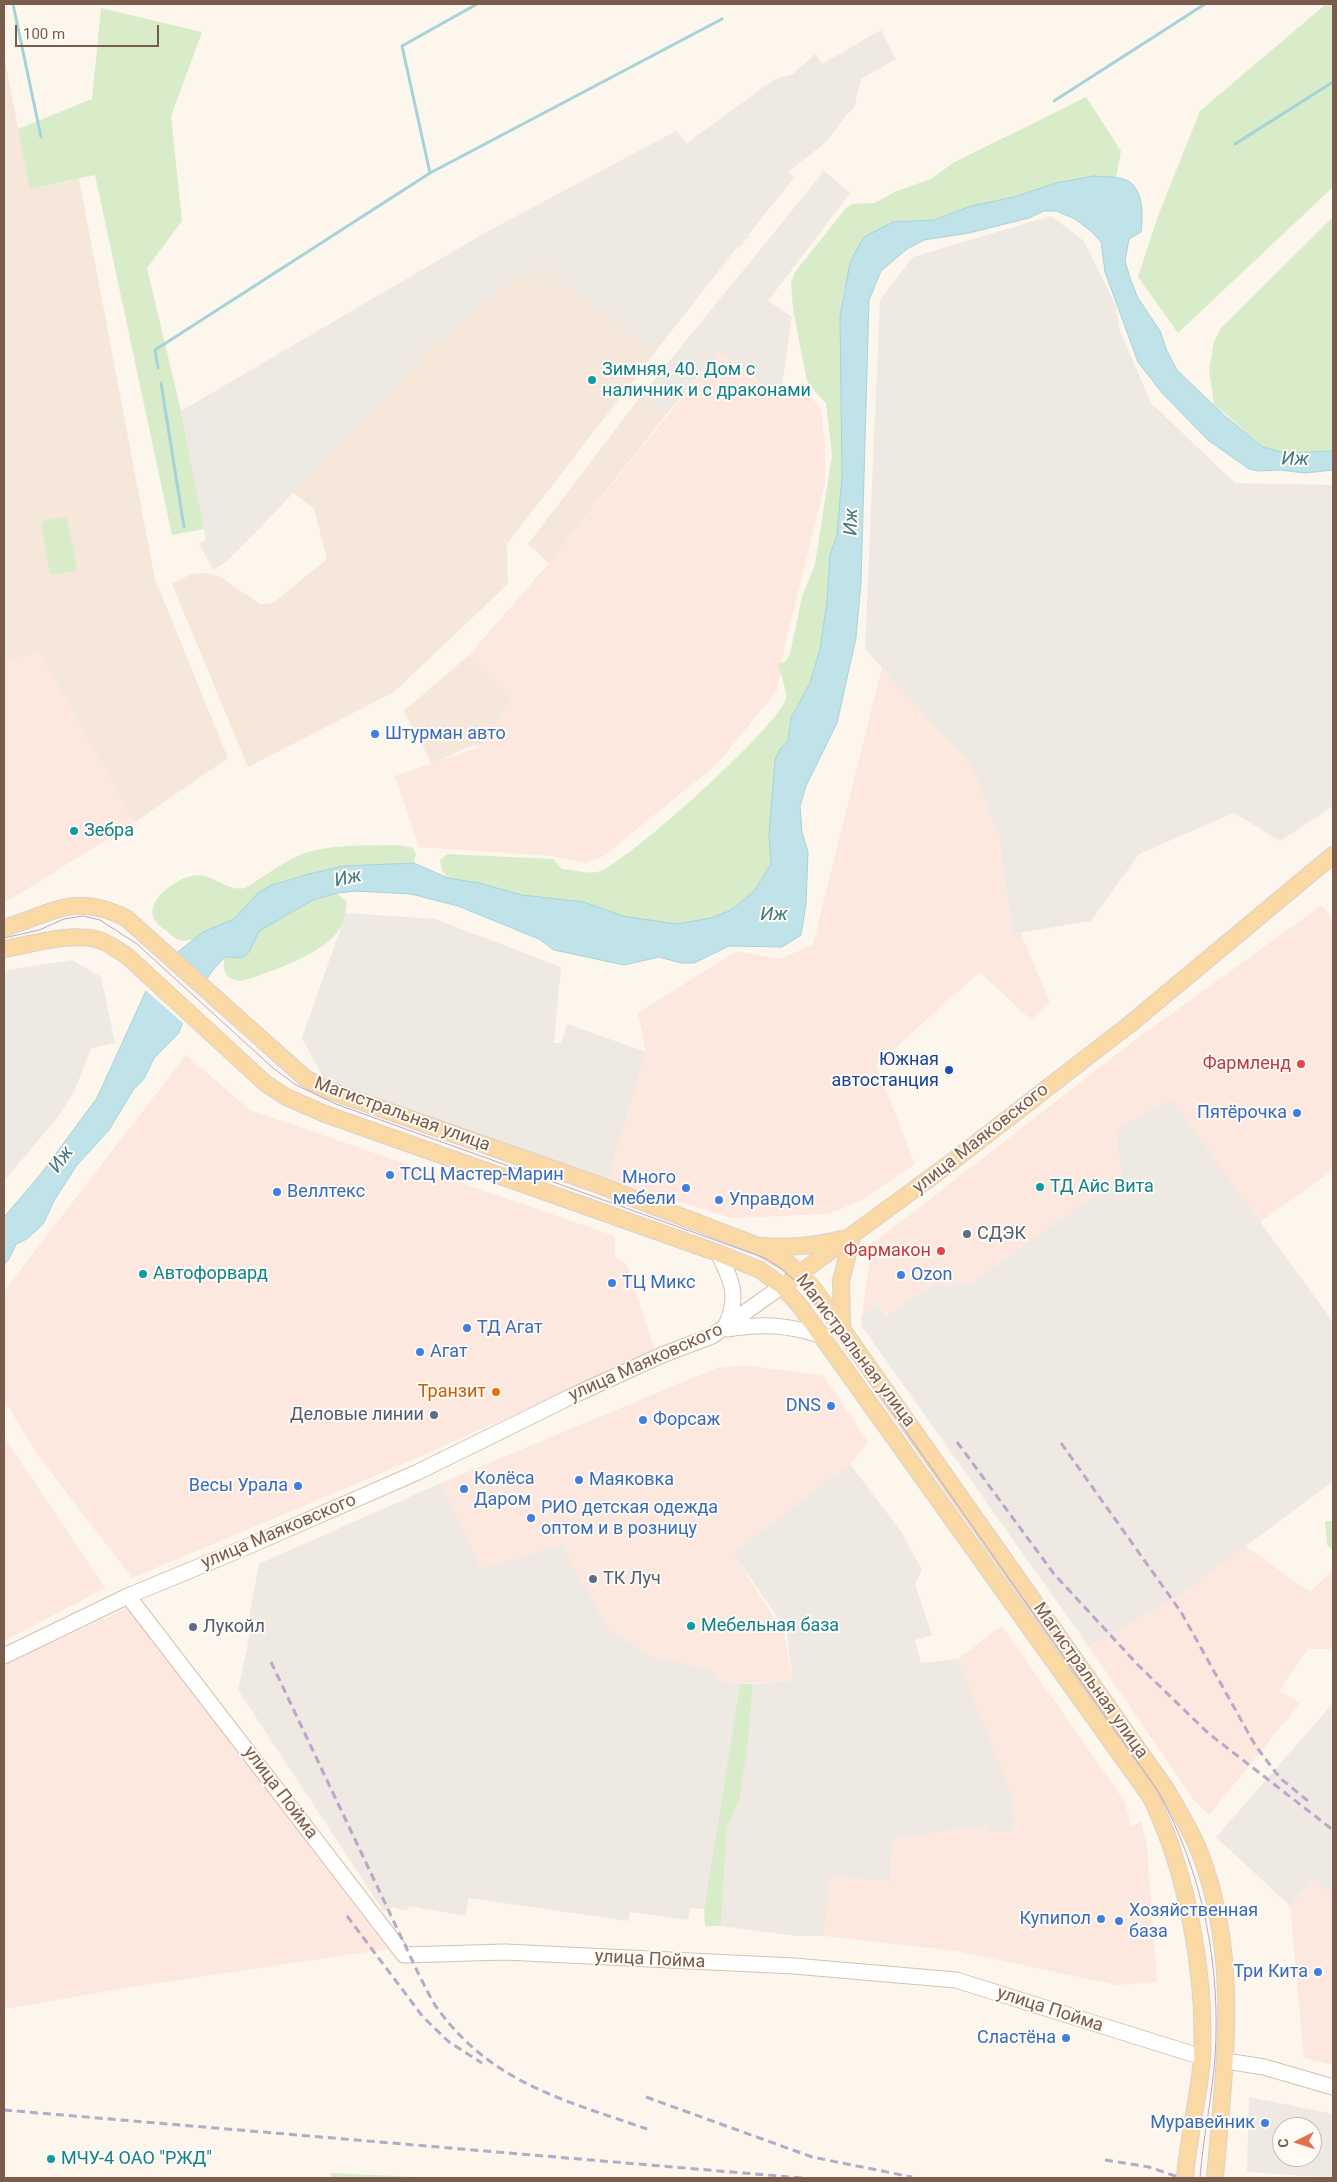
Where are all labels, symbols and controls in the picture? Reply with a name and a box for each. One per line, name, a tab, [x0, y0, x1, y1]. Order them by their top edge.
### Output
scale bar	[18, 15, 161, 47]
text: 100 m	[23, 25, 65, 43]
place label: Зимняя, 40. Дом с наличник и с драконами	[602, 359, 811, 402]
marker: Зимняя, 40. Дом с наличник и с драконами	[586, 374, 598, 386]
water label: Иж	[1281, 448, 1309, 472]
water label: Иж	[840, 508, 864, 536]
place label: Штурман авто	[385, 723, 506, 745]
marker: Штурман авто	[369, 728, 381, 740]
place label: Зебра	[84, 820, 134, 842]
marker: Зебра	[68, 825, 80, 837]
water label: Иж	[332, 865, 364, 893]
water label: Иж	[760, 904, 788, 926]
place label: Южная автостанция	[831, 1049, 939, 1092]
place label: Фармленд	[1203, 1053, 1291, 1075]
marker: Фармленд	[1295, 1058, 1307, 1070]
marker: Южная автостанция	[943, 1064, 955, 1076]
street label: Магистральная улица	[311, 1073, 493, 1157]
street label: улица Маяковского	[909, 1079, 1053, 1199]
place label: Пятёрочка	[1197, 1102, 1287, 1124]
marker: Пятёрочка	[1291, 1107, 1303, 1119]
water label: Иж	[45, 1142, 79, 1178]
place label: ТСЦ Мастер-Марин	[400, 1164, 564, 1186]
place label: Много мебели	[613, 1167, 676, 1210]
marker: ТСЦ Мастер-Марин	[384, 1169, 396, 1181]
place label: ТД Айс Вита	[1050, 1176, 1154, 1198]
place label: Веллтекс	[287, 1181, 365, 1203]
marker: ТД Айс Вита	[1034, 1181, 1046, 1193]
marker: Много мебели	[680, 1182, 692, 1194]
marker: Веллтекс	[271, 1186, 283, 1198]
place label: Управдом	[729, 1189, 814, 1211]
marker: Управдом	[713, 1194, 725, 1206]
place label: СДЭК	[977, 1223, 1026, 1245]
marker: СДЭК	[961, 1228, 973, 1240]
place label: Фармакон	[844, 1240, 931, 1262]
marker: Фармакон	[935, 1245, 947, 1257]
place label: Автофорвард	[153, 1263, 268, 1285]
place label: Ozon	[911, 1264, 952, 1286]
marker: Автофорвард	[137, 1268, 149, 1280]
marker: Ozon	[895, 1269, 907, 1281]
street label: Магистральная улица	[791, 1270, 919, 1432]
place label: ТЦ Микс	[622, 1272, 695, 1294]
marker: ТЦ Микс	[606, 1277, 618, 1289]
place label: ТД Агат	[477, 1317, 543, 1339]
street label: улица Маяковского	[566, 1319, 726, 1407]
marker: ТД Агат	[461, 1322, 473, 1334]
place label: Агат	[430, 1341, 468, 1363]
marker: Агат	[414, 1346, 426, 1358]
place label: Транзит	[418, 1381, 486, 1403]
marker: Транзит	[490, 1386, 502, 1398]
place label: DNS	[786, 1395, 821, 1417]
marker: DNS	[825, 1400, 837, 1412]
place label: Деловые линии	[290, 1404, 424, 1426]
marker: Деловые линии	[428, 1409, 440, 1421]
place label: Форсаж	[653, 1409, 720, 1431]
marker: Форсаж	[637, 1414, 649, 1426]
place label: Колёса Даром	[474, 1468, 535, 1510]
place label: Маяковка	[589, 1469, 674, 1491]
marker: Маяковка	[573, 1474, 585, 1486]
place label: Весы Урала	[189, 1475, 288, 1497]
marker: Весы Урала	[292, 1480, 304, 1492]
marker: Колёса Даром	[458, 1483, 470, 1495]
street label: улица Маяковского	[198, 1490, 360, 1574]
place label: РИО детская одежда оптом и в розницу	[541, 1497, 718, 1540]
marker: РИО детская одежда оптом и в розницу	[525, 1512, 537, 1524]
place label: ТК Луч	[603, 1568, 661, 1590]
marker: ТК Луч	[587, 1573, 599, 1585]
street label: Магистральная улица	[1028, 1599, 1152, 1763]
place label: Мебельная база	[701, 1615, 839, 1637]
place label: Лукойл	[203, 1616, 265, 1638]
marker: Мебельная база	[685, 1620, 697, 1632]
marker: Лукойл	[187, 1621, 199, 1633]
street label: улица Пойма	[238, 1742, 322, 1844]
place label: Хозяйственная база	[1129, 1900, 1258, 1942]
place label: Купипол	[1020, 1908, 1091, 1930]
marker: Купипол	[1095, 1913, 1107, 1925]
marker: Хозяйственная база	[1113, 1915, 1125, 1927]
street label: улица Пойма	[594, 1946, 706, 1974]
place label: Три Кита	[1233, 1961, 1308, 1983]
marker: Три Кита	[1312, 1966, 1324, 1978]
street label: улица Пойма	[994, 1983, 1106, 2037]
place label: Сластёна	[977, 2027, 1056, 2049]
marker: Сластёна	[1060, 2032, 1072, 2044]
place label: Муравейник	[1150, 2112, 1255, 2134]
marker: Муравейник	[1259, 2117, 1271, 2129]
north arrow	[1272, 2117, 1322, 2167]
text: С	[1275, 2138, 1291, 2148]
place label: МЧУ-4 ОАО "РЖД"	[61, 2148, 212, 2170]
marker: МЧУ-4 ОАО "РЖД"	[45, 2153, 57, 2165]

